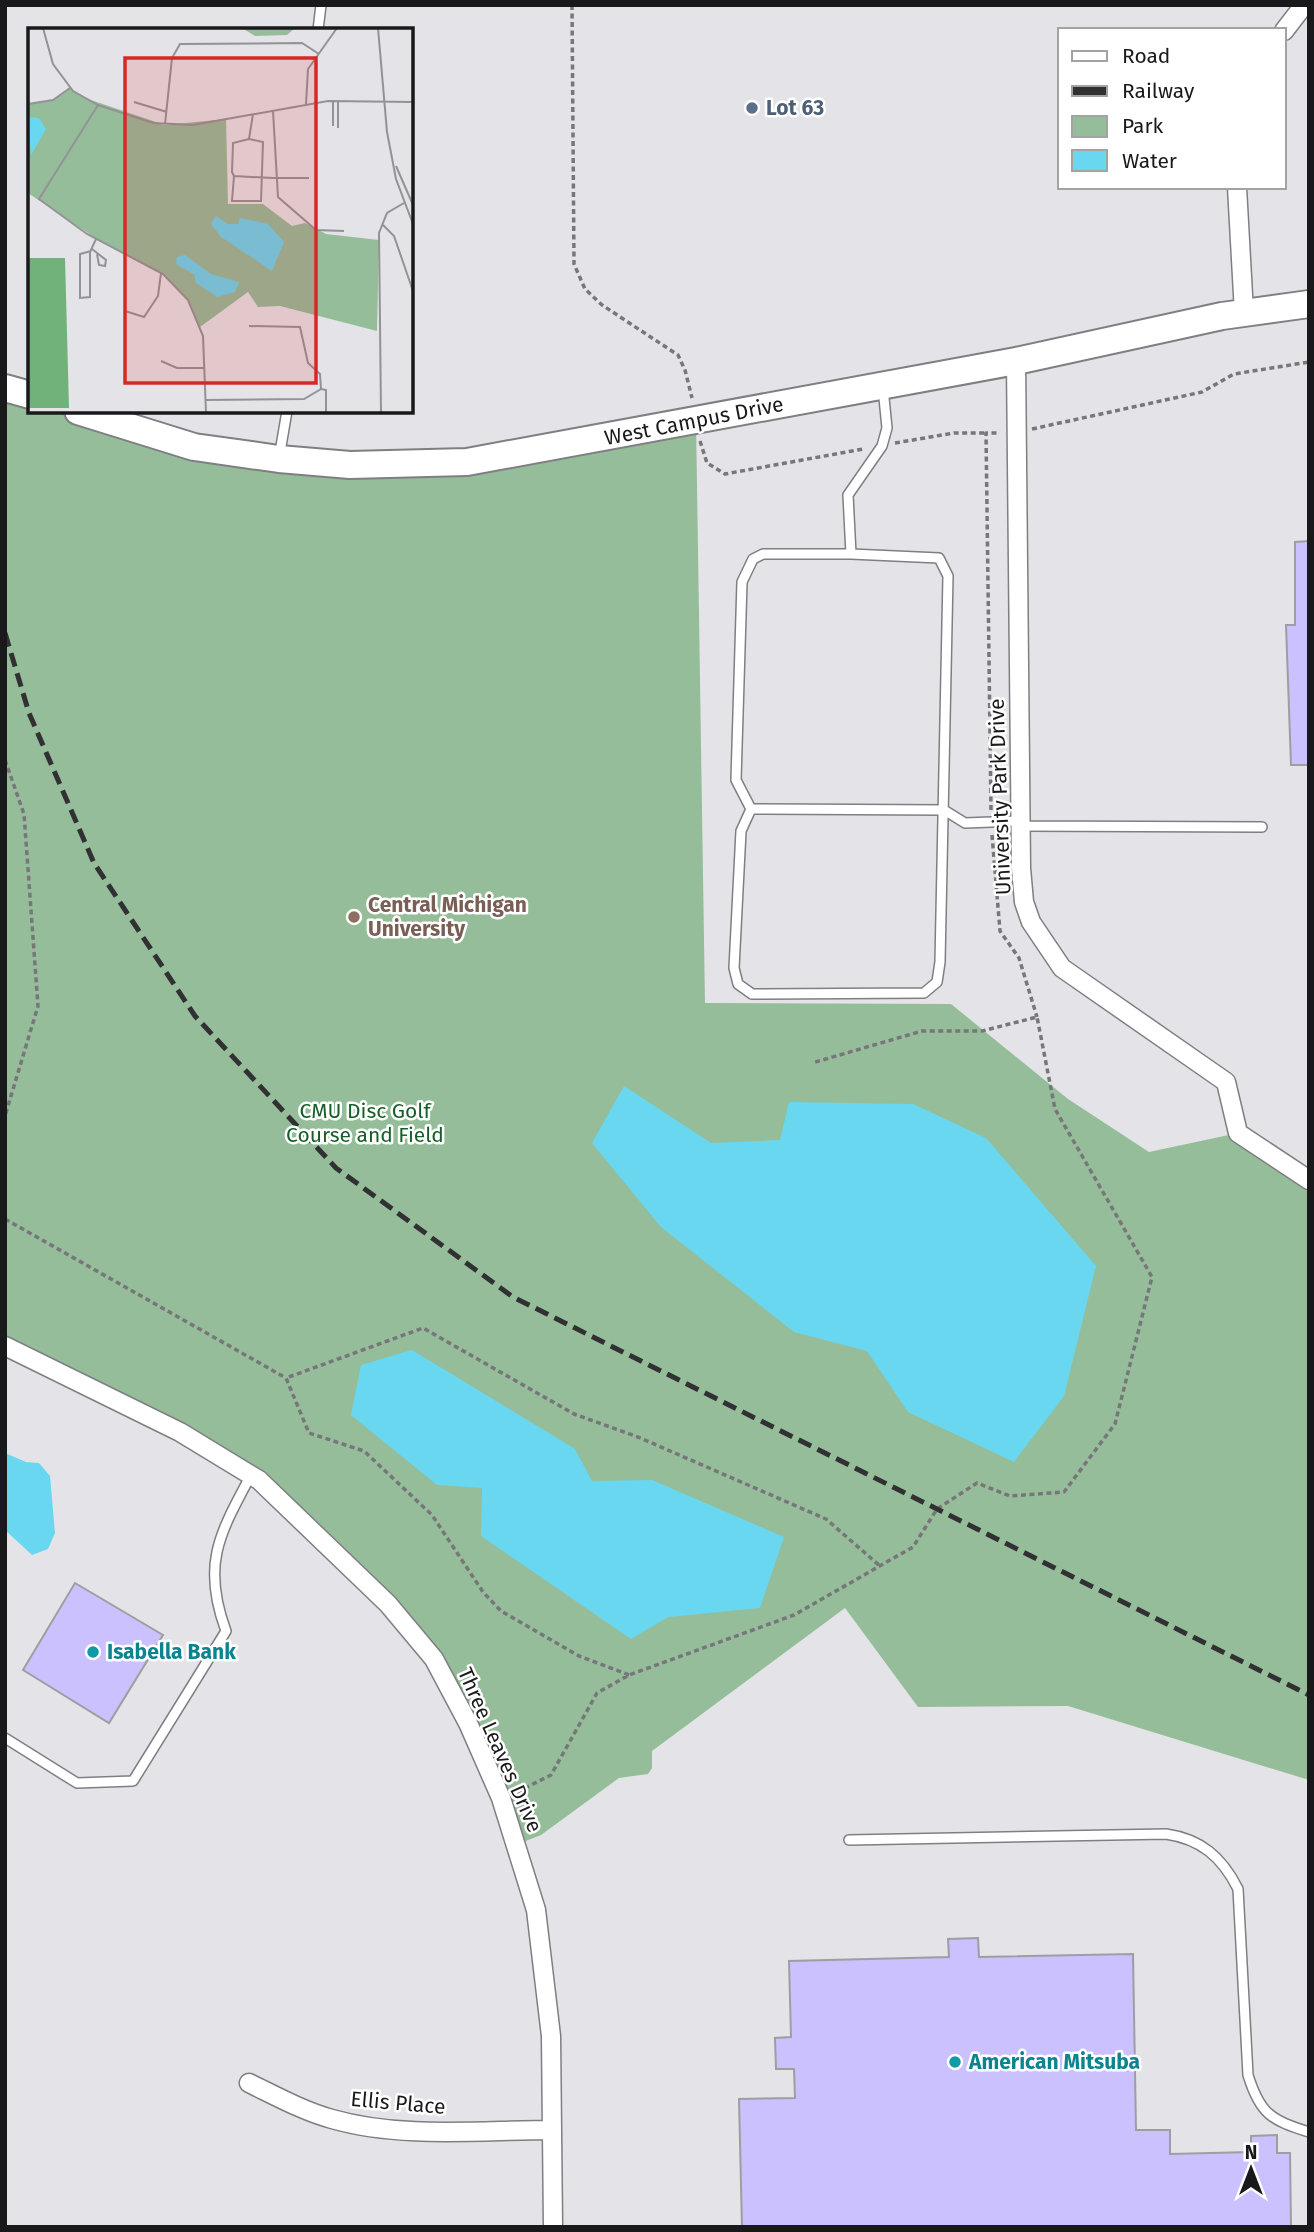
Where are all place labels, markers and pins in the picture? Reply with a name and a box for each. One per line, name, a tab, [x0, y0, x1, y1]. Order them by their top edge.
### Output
place label: Lot 63	[766, 95, 824, 121]
marker: Lot 63	[744, 100, 760, 116]
place label: Central Michigan University	[368, 892, 527, 942]
marker: Central Michigan University	[346, 909, 362, 925]
place label: Isabella Bank	[107, 1639, 236, 1665]
marker: Isabella Bank	[85, 1644, 101, 1660]
place label: American Mitsuba	[968, 2049, 1140, 2075]
marker: American Mitsuba	[947, 2054, 963, 2070]

